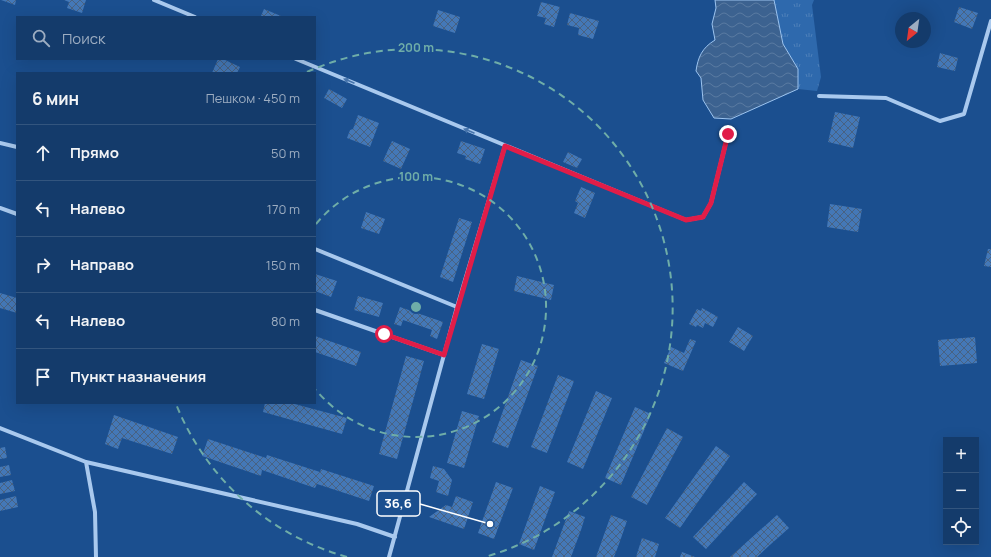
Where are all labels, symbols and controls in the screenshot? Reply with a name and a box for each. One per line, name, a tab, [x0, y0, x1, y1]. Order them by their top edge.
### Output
north arrow	[895, 12, 931, 48]
search box	[16, 16, 316, 60]
icon: search	[30, 27, 52, 49]
text: Поиск	[62, 28, 106, 49]
text: 200 m	[398, 39, 434, 56]
one-way arrow	[343, 78, 355, 84]
text: 6 мин	[32, 87, 79, 110]
text: Пешком · 450 m	[206, 89, 300, 107]
route end	[719, 125, 737, 143]
one-way arrow	[464, 128, 475, 134]
icon: ahead	[32, 142, 54, 164]
text: Прямо	[70, 142, 119, 163]
text: 50 m	[271, 144, 300, 162]
text: 100 m	[399, 168, 433, 185]
icon: left	[32, 198, 54, 220]
text: Налево	[70, 198, 125, 219]
text: 170 m	[267, 200, 300, 218]
icon: right	[32, 254, 54, 276]
text: Направо	[70, 254, 134, 275]
text: 150 m	[266, 256, 300, 274]
centre of rings	[409, 300, 423, 314]
icon: left	[32, 310, 54, 332]
text: Налево	[70, 310, 125, 331]
text: 80 m	[271, 312, 300, 330]
route start	[375, 325, 393, 343]
icon: arrive	[32, 366, 54, 388]
text: Пункт назначения	[70, 366, 206, 387]
map controls	[943, 437, 979, 545]
button: +	[943, 437, 979, 473]
button: −	[943, 473, 979, 509]
callout: 36,6	[377, 491, 420, 516]
text: 36,6	[384, 494, 412, 512]
button: locate	[943, 509, 979, 545]

